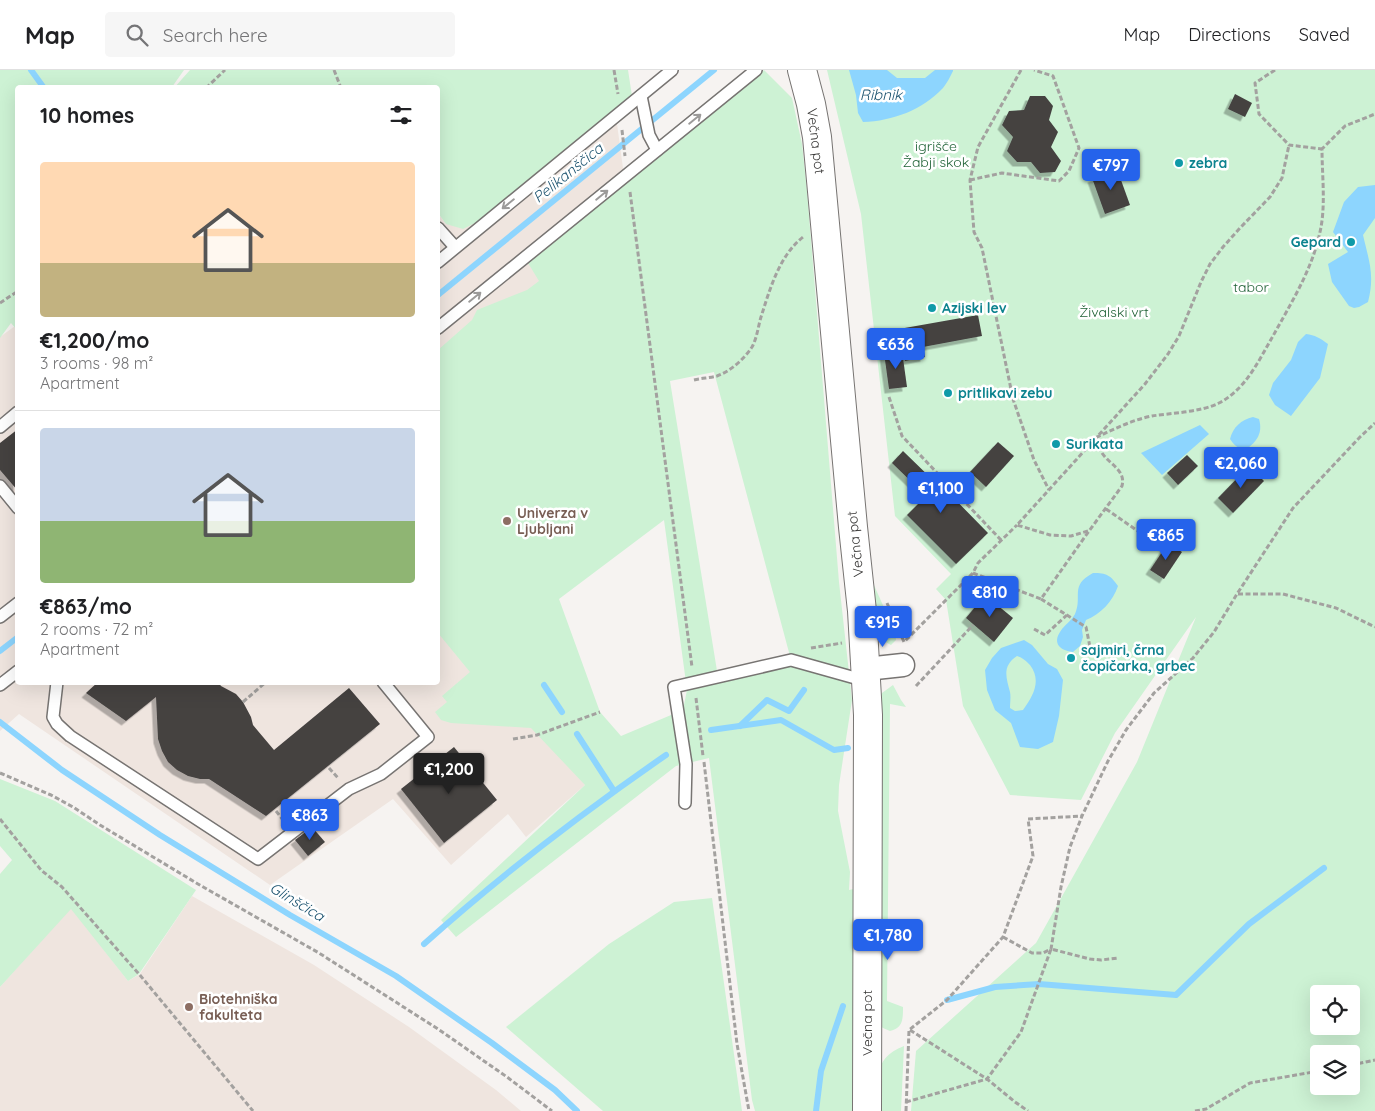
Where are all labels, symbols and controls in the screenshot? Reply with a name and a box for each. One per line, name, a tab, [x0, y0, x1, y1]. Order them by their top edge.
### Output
search box	[105, 12, 455, 57]
text: Map	[25, 20, 75, 50]
icon: search	[123, 21, 151, 49]
text: Search here	[163, 23, 268, 47]
text: Map	[1123, 23, 1160, 46]
text: Directions	[1188, 23, 1271, 46]
text: Saved	[1299, 23, 1350, 46]
water label: Ribnik	[860, 85, 904, 104]
icon: filters	[387, 101, 415, 129]
text: 10 homes	[40, 102, 134, 128]
street label: Večna pot	[803, 107, 829, 175]
one-way arrow	[688, 114, 701, 125]
park label: igrišče Žabji skok	[903, 137, 969, 171]
water label: Pelikanščica	[529, 138, 607, 207]
pin: €797	[1081, 148, 1141, 191]
place label: zebra	[1189, 154, 1227, 172]
text: €797	[1093, 155, 1129, 175]
marker: zebra	[1173, 157, 1185, 169]
one-way arrow	[595, 190, 609, 200]
icon: home	[183, 195, 273, 285]
one-way arrow	[502, 199, 515, 210]
place label: Gepard	[1291, 233, 1341, 251]
marker: Gepard	[1345, 236, 1357, 248]
park label: tabor	[1233, 278, 1269, 296]
one-way arrow	[469, 292, 482, 303]
place label: Azijski lev	[942, 299, 1007, 317]
marker: Azijski lev	[926, 302, 938, 314]
park label: Živalski vrt	[1079, 303, 1149, 321]
text: €1,200/mo	[40, 327, 149, 353]
pin: €636	[866, 328, 926, 370]
text: €636	[878, 334, 914, 354]
text: 3 rooms · 98 m²	[40, 353, 153, 373]
text: Apartment	[40, 373, 120, 393]
place label: pritlikavi zebu	[958, 384, 1053, 402]
marker: pritlikavi zebu	[942, 387, 954, 399]
place label: Surikata	[1066, 435, 1123, 453]
marker: Surikata	[1050, 438, 1062, 450]
pin: €2,060	[1200, 446, 1282, 489]
text: €2,060	[1215, 453, 1267, 473]
icon: home	[183, 460, 273, 550]
pin: €1,100	[900, 472, 982, 514]
text: €1,100	[918, 478, 964, 498]
place label: Univerza v Ljubljani	[517, 504, 588, 538]
street label: Večna pot	[843, 510, 867, 578]
marker: Univerza v Ljubljani	[501, 515, 513, 527]
pin: €865	[1136, 518, 1196, 561]
text: €865	[1148, 525, 1184, 545]
pin: €810	[960, 576, 1020, 618]
text: €810	[973, 582, 1007, 602]
text: €863/mo	[40, 593, 132, 619]
pin: €915	[853, 606, 913, 648]
text: €915	[866, 612, 900, 632]
text: 2 rooms · 72 m²	[40, 619, 153, 639]
text: Apartment	[40, 639, 120, 659]
place label: sajmiri, črna čopičarka, grbec	[1081, 641, 1195, 675]
marker: sajmiri, črna čopičarka, grbec	[1065, 652, 1077, 664]
pin: €1,200	[408, 752, 490, 795]
text: €1,200	[424, 759, 474, 779]
pin: €863	[280, 798, 340, 841]
text: €863	[292, 805, 328, 825]
water label: Glinščica	[266, 878, 329, 926]
pin: €1,780	[847, 918, 929, 961]
text: €1,780	[864, 925, 912, 945]
map controls	[1310, 985, 1360, 1095]
button: locate	[1310, 985, 1360, 1035]
place label: Biotehniška fakulteta	[199, 990, 277, 1024]
street label: Večna pot	[858, 990, 876, 1056]
marker: Biotehniška fakulteta	[183, 1001, 195, 1013]
button: layers	[1310, 1045, 1360, 1095]

